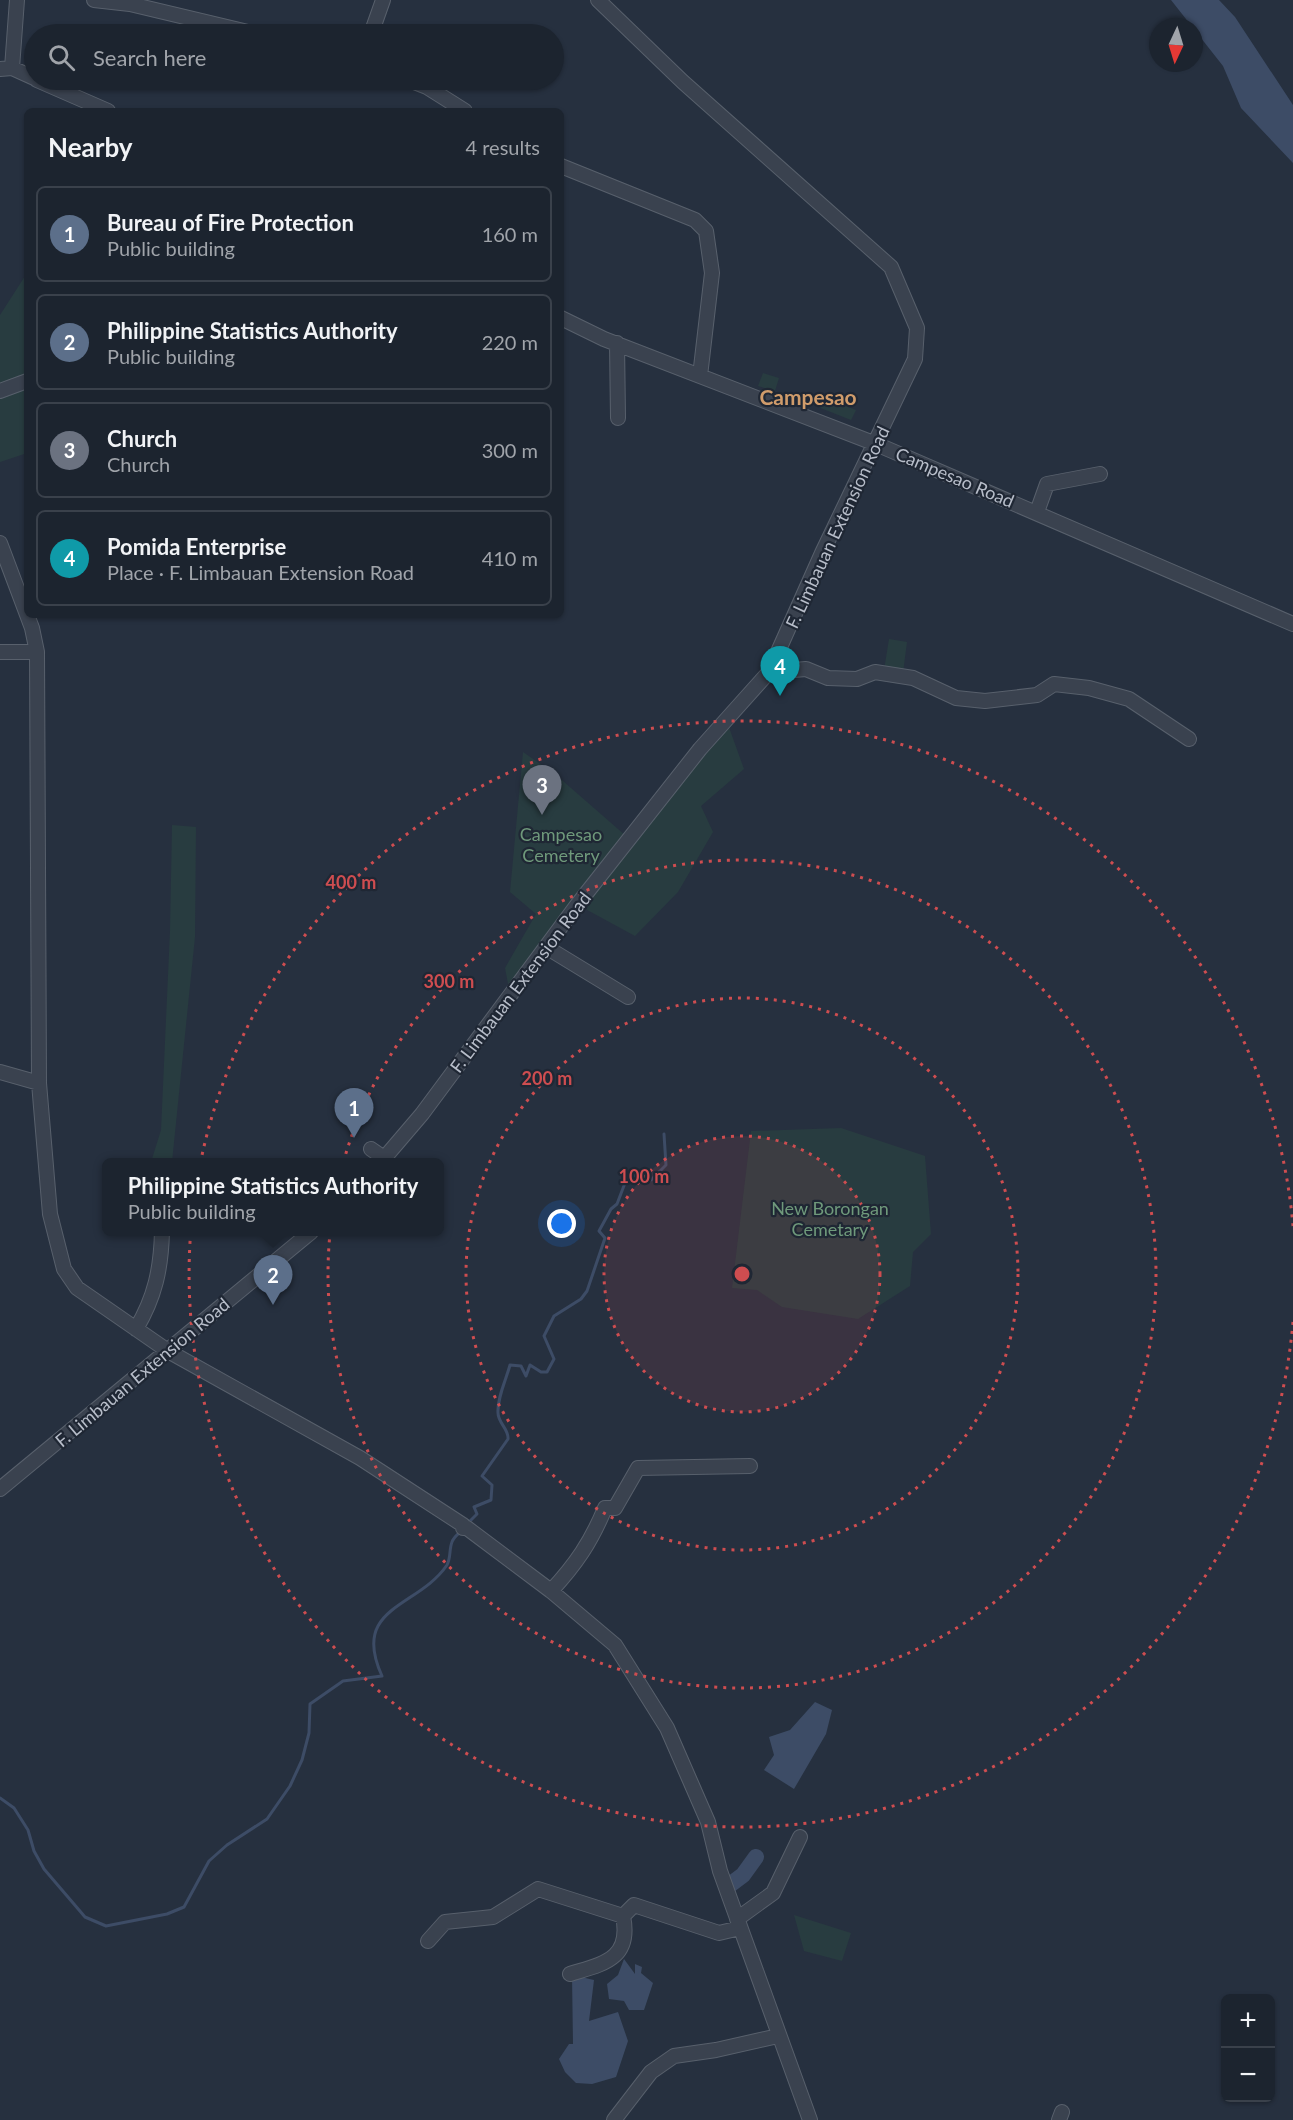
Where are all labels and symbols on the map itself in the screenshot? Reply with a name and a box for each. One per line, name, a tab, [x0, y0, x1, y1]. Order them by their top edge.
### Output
north arrow	[1149, 18, 1203, 72]
district label: Campesao	[759, 384, 857, 409]
street label: F. Limbauan Extension Road	[780, 422, 894, 632]
street label: Campesao Road	[892, 442, 1018, 512]
pin: 4	[760, 646, 800, 696]
pin: 3	[522, 766, 562, 815]
park label: Campesao Cemetery	[520, 823, 602, 866]
text: 400 m	[326, 871, 376, 893]
street label: F. Limbauan Extension Road	[445, 887, 595, 1077]
text: 300 m	[424, 970, 474, 992]
text: 200 m	[522, 1067, 572, 1089]
pin: 1	[334, 1088, 374, 1138]
text: 100 m	[619, 1165, 669, 1187]
park label: New Borongan Cemetary	[771, 1197, 889, 1240]
your location	[547, 1209, 576, 1238]
pin: 2	[254, 1256, 292, 1305]
centre of rings	[732, 1264, 752, 1284]
street label: F. Limbauan Extension Road	[50, 1293, 234, 1451]

